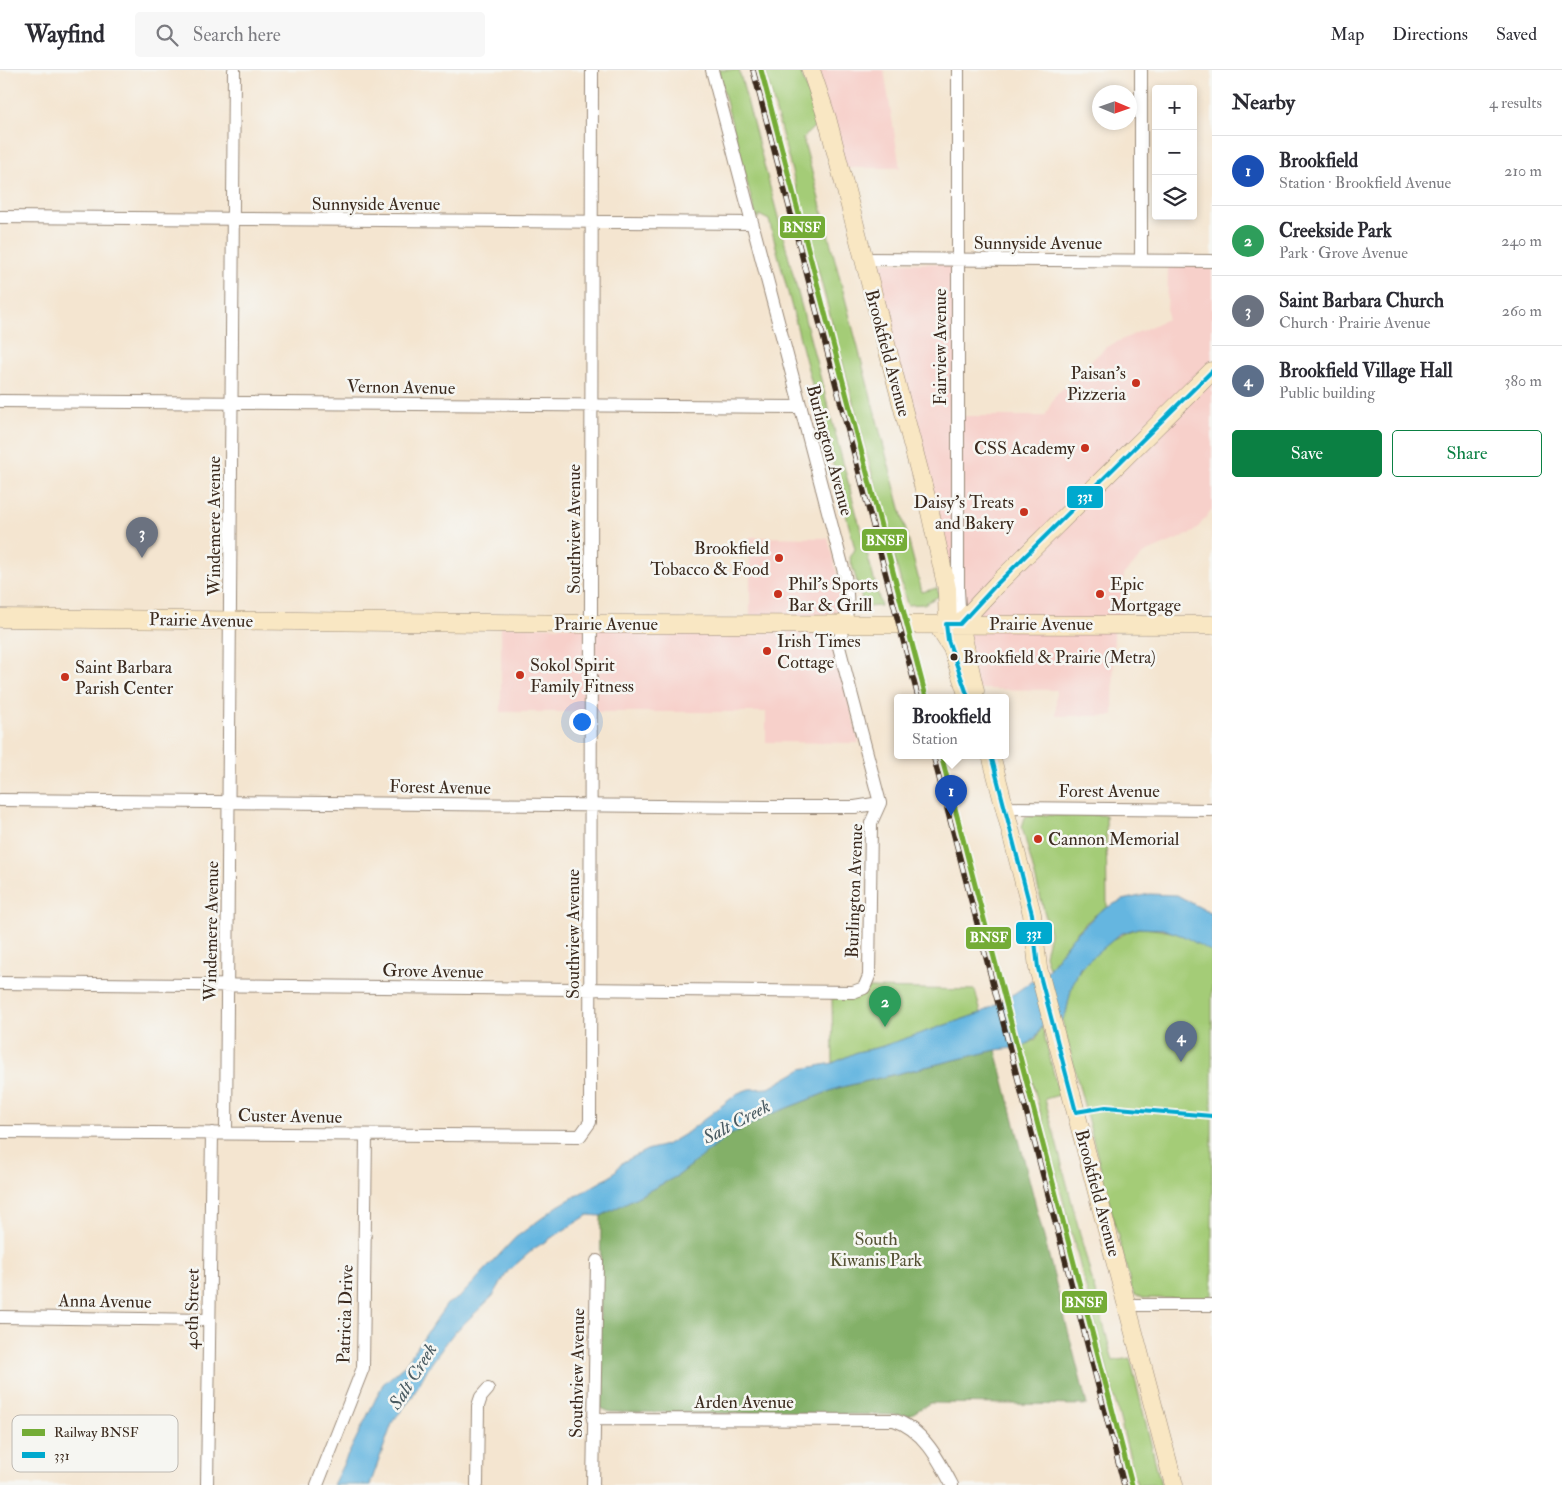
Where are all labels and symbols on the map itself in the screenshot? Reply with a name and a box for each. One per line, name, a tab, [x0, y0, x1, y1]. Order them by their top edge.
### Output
north arrow	[1092, 85, 1137, 130]
street label: Sunnyside Avenue	[312, 193, 441, 216]
line badge: BNSF	[779, 215, 826, 239]
text: BNSF	[783, 219, 821, 236]
street label: Sunnyside Avenue	[974, 232, 1103, 255]
street label: Brookfield Avenue	[859, 287, 916, 420]
street label: Fairview Avenue	[929, 288, 952, 405]
place label: Paisan's Pizzeria	[1067, 362, 1127, 406]
street label: Vernon Avenue	[347, 375, 456, 400]
marker: Paisan's Pizzeria	[1130, 377, 1142, 389]
street label: Burlington Avenue	[801, 382, 858, 519]
place label: CSS Academy	[974, 437, 1076, 460]
marker: CSS Academy	[1079, 442, 1091, 454]
street label: Windemere Avenue	[203, 455, 226, 597]
street label: Southview Avenue	[563, 464, 586, 594]
line badge: 331	[1066, 485, 1104, 509]
text: 331	[1077, 488, 1093, 505]
place label: Daisy's Treats and Bakery	[913, 491, 1015, 535]
marker: Daisy's Treats and Bakery	[1018, 506, 1030, 518]
pin: 3	[126, 517, 158, 558]
line badge: BNSF	[861, 528, 908, 552]
text: BNSF	[866, 532, 904, 549]
place label: Brookfield Tobacco & Food	[650, 537, 769, 581]
marker: Brookfield Tobacco & Food	[773, 552, 785, 564]
place label: Phil's Sports Bar & Grill	[788, 573, 878, 617]
place label: Epic Mortgage	[1110, 573, 1181, 617]
marker: Phil's Sports Bar & Grill	[772, 588, 784, 600]
marker: Epic Mortgage	[1094, 588, 1106, 600]
street label: Prairie Avenue	[149, 608, 254, 633]
street label: Prairie Avenue	[554, 613, 659, 636]
street label: Prairie Avenue	[989, 613, 1094, 636]
place label: Irish Times Cottage	[777, 630, 861, 674]
marker: Irish Times Cottage	[761, 645, 773, 657]
place label: Brookfield & Prairie (Metra)	[963, 647, 1156, 668]
marker: Brookfield & Prairie (Metra)	[949, 652, 959, 662]
place label: Sokol Spirit Family Fitness	[530, 654, 634, 698]
place label: Saint Barbara Parish Center	[75, 656, 174, 700]
marker: Sokol Spirit Family Fitness	[514, 669, 526, 681]
marker: Saint Barbara Parish Center	[59, 671, 71, 683]
your location	[569, 709, 595, 735]
street label: Forest Avenue	[389, 775, 491, 800]
pin: 1	[935, 775, 967, 816]
street label: Forest Avenue	[1058, 780, 1160, 803]
street label: Burlington Avenue	[841, 823, 868, 959]
place label: Cannon Memorial	[1048, 828, 1180, 851]
marker: Cannon Memorial	[1032, 833, 1044, 845]
street label: Windemere Avenue	[199, 860, 224, 1002]
street label: Southview Avenue	[562, 869, 585, 999]
line badge: 331	[1015, 921, 1053, 945]
text: 331	[1026, 925, 1042, 942]
line badge: BNSF	[965, 926, 1012, 950]
text: BNSF	[970, 929, 1008, 946]
street label: Grove Avenue	[382, 959, 484, 984]
pin: 2	[869, 986, 901, 1027]
pin: 4	[1165, 1021, 1197, 1062]
water label: Salt Creek	[698, 1094, 775, 1150]
street label: Custer Avenue	[238, 1104, 343, 1129]
street label: Brookfield Avenue	[1069, 1127, 1126, 1260]
park label: South Kiwanis Park	[830, 1228, 923, 1272]
street label: Patricia Drive	[332, 1264, 359, 1364]
street label: 40th Street	[180, 1268, 205, 1350]
street label: Anna Avenue	[57, 1289, 152, 1314]
line badge: BNSF	[1061, 1290, 1108, 1314]
text: BNSF	[1065, 1294, 1103, 1311]
street label: Southview Avenue	[565, 1307, 590, 1438]
water label: Salt Creek	[383, 1339, 442, 1415]
street label: Arden Avenue	[693, 1391, 794, 1414]
legend	[12, 1415, 178, 1472]
text: Railway BNSF	[54, 1424, 139, 1442]
text: 331	[54, 1447, 70, 1464]

